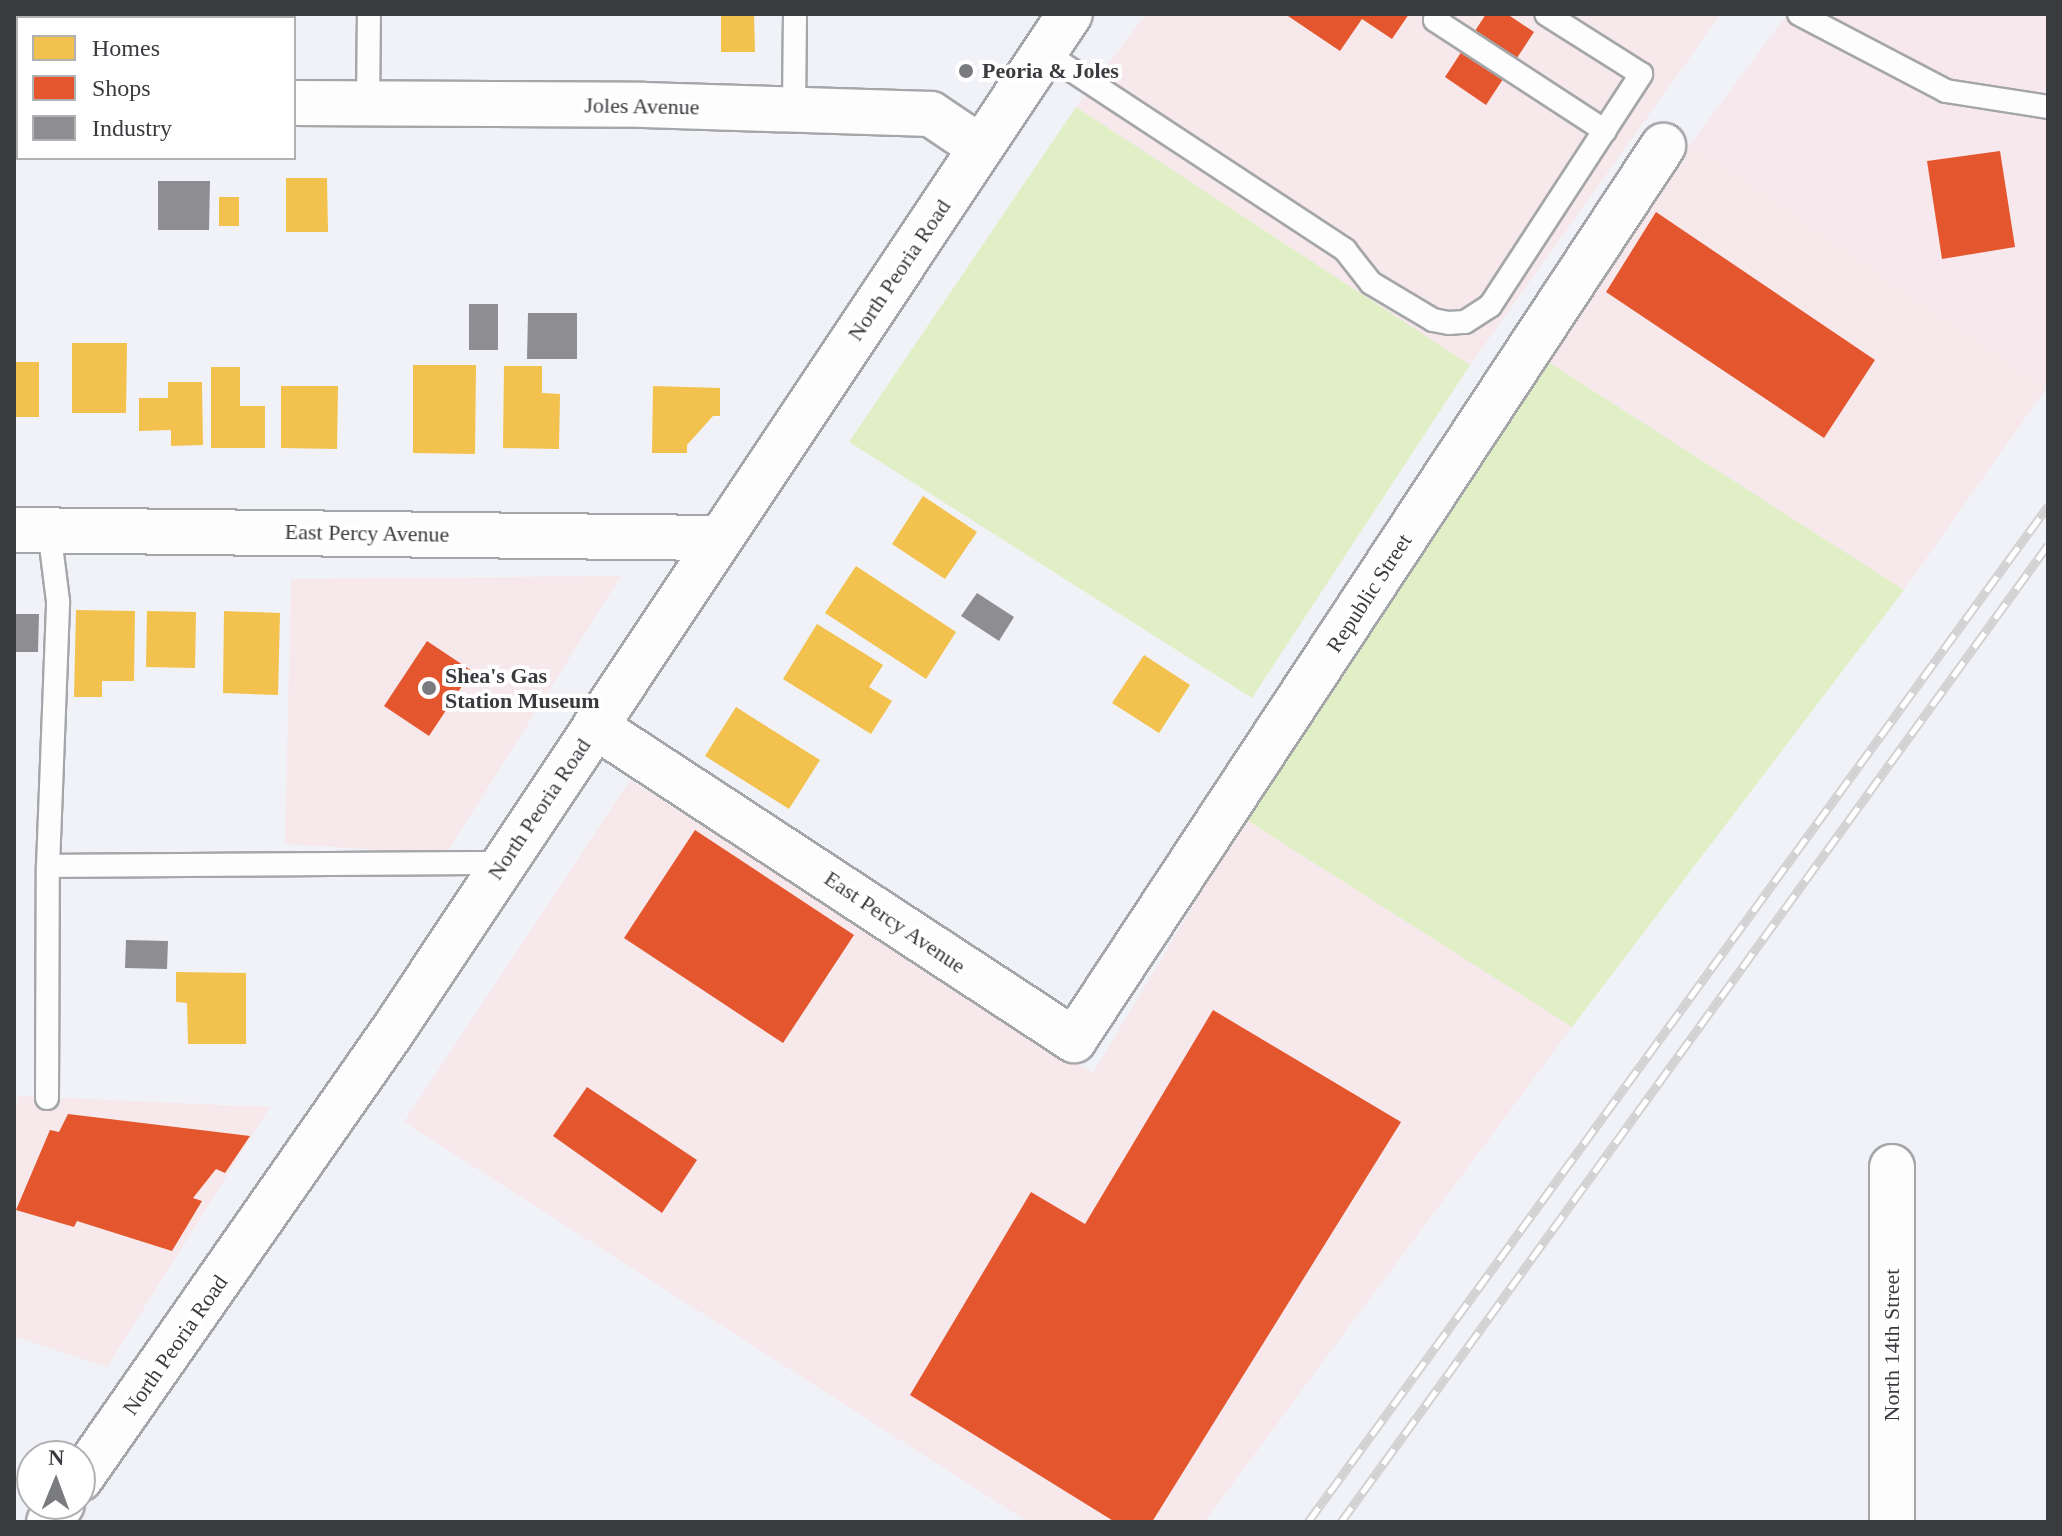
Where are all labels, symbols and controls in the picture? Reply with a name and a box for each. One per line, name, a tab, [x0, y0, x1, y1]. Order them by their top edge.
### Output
legend	[16, 16, 296, 160]
text: Homes	[92, 35, 160, 61]
place label: Peoria & Joles	[982, 58, 1119, 84]
marker: Peoria & Joles	[957, 62, 975, 80]
text: Shops	[92, 75, 151, 101]
street label: Joles Avenue	[584, 92, 700, 120]
text: Industry	[92, 115, 172, 141]
street label: North Peoria Road	[842, 194, 956, 346]
street label: East Percy Avenue	[284, 518, 450, 548]
street label: Republic Street	[1321, 529, 1417, 657]
place label: Shea's Gas Station Museum	[445, 662, 600, 714]
marker: Shea's Gas Station Museum	[420, 679, 438, 697]
street label: North Peoria Road	[482, 733, 596, 885]
street label: East Percy Avenue	[819, 865, 971, 979]
street label: North 14th Street	[1879, 1269, 1905, 1421]
street label: North Peoria Road	[117, 1270, 233, 1420]
north arrow	[16, 1440, 96, 1520]
text: N	[48, 1445, 65, 1470]

